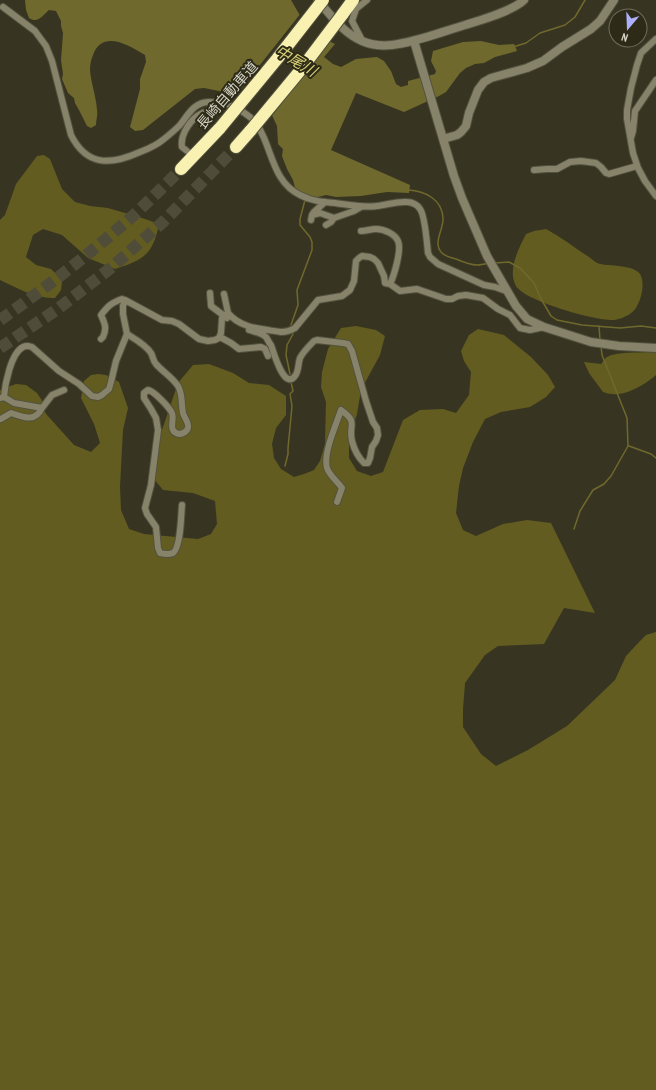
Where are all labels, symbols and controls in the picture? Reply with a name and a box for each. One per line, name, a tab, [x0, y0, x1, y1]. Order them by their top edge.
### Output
north arrow	[608, 8, 648, 48]
text: N	[620, 30, 630, 45]
water label: 中尾川	[272, 41, 322, 81]
street label: 長崎自動車道	[193, 57, 261, 133]

